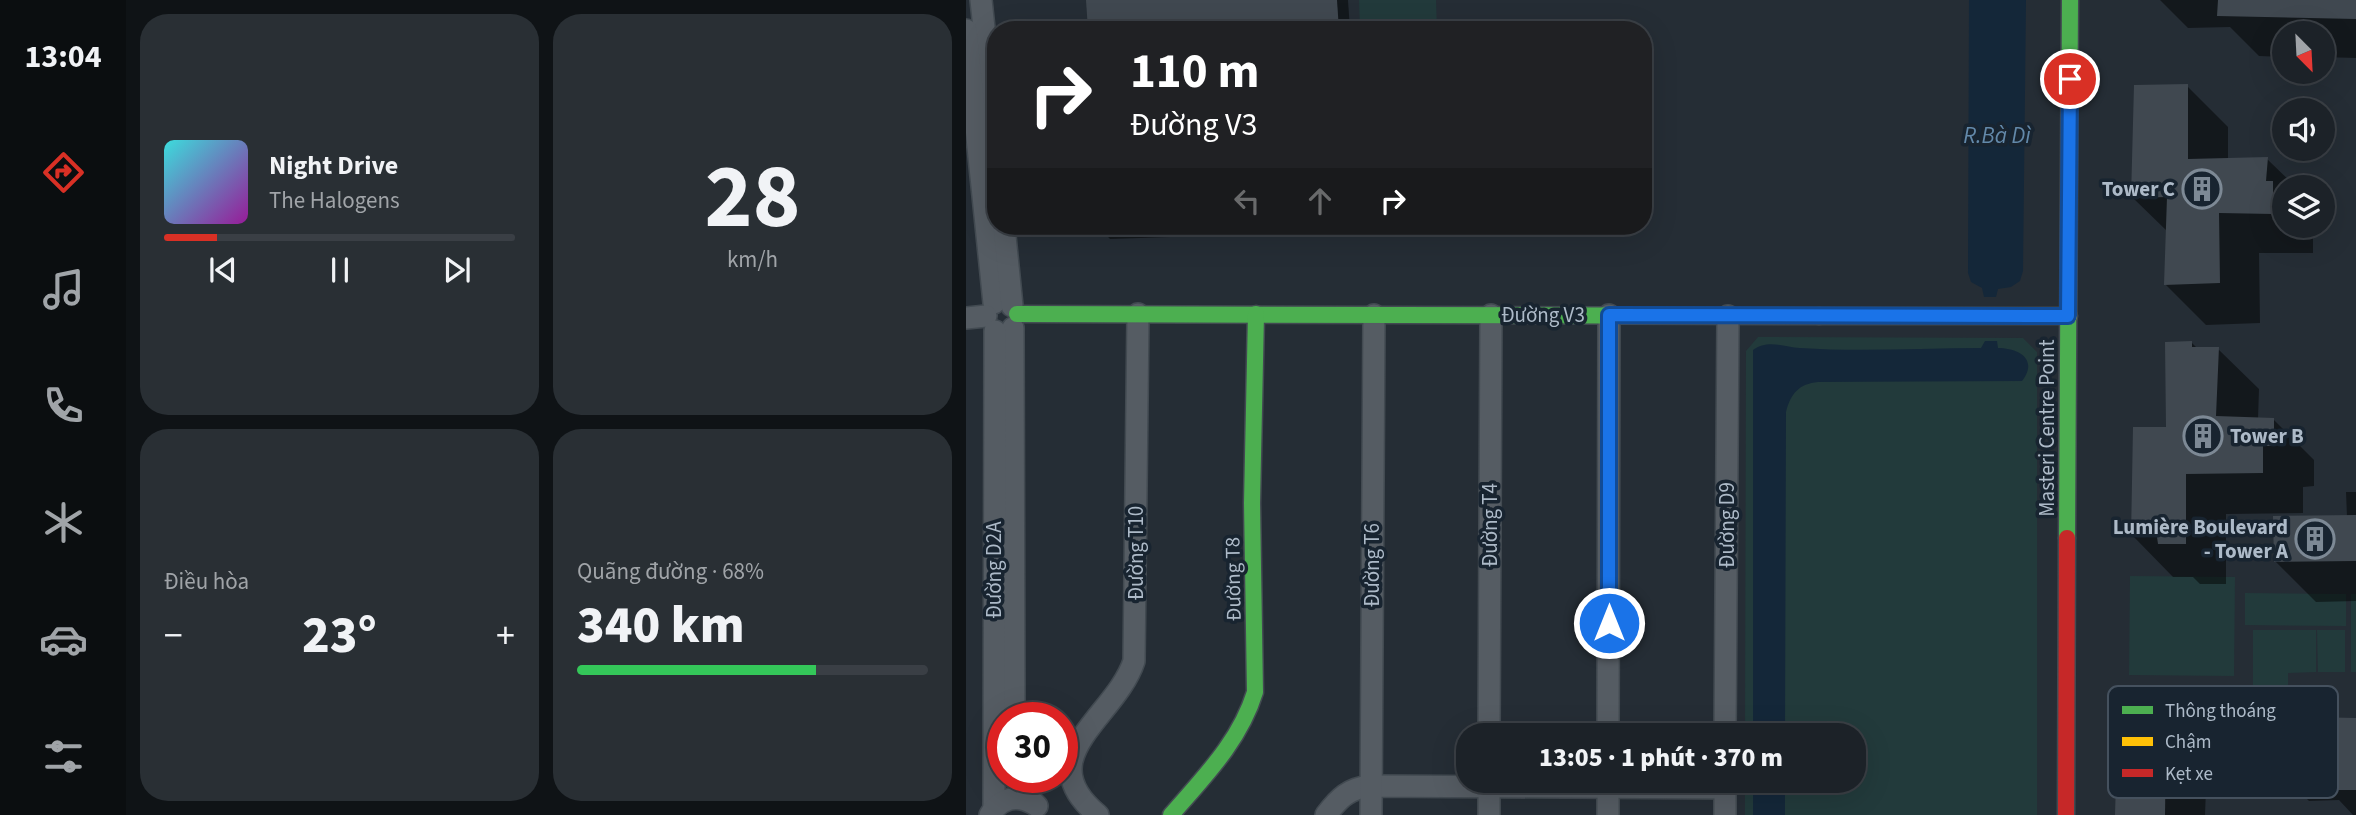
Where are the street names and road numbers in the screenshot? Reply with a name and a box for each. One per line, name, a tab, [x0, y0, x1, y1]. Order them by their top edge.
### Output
street label: Đường V3	[1501, 300, 1585, 330]
street label: Masteri Centre Point	[2032, 339, 2062, 517]
street label: Đường D9	[1712, 482, 1742, 568]
street label: Đường T4	[1475, 483, 1505, 567]
street label: Đường T10	[1121, 506, 1151, 600]
street label: Đường D2A	[979, 521, 1009, 619]
street label: Đường T6	[1357, 523, 1387, 607]
street label: Đường T8	[1217, 537, 1249, 621]

